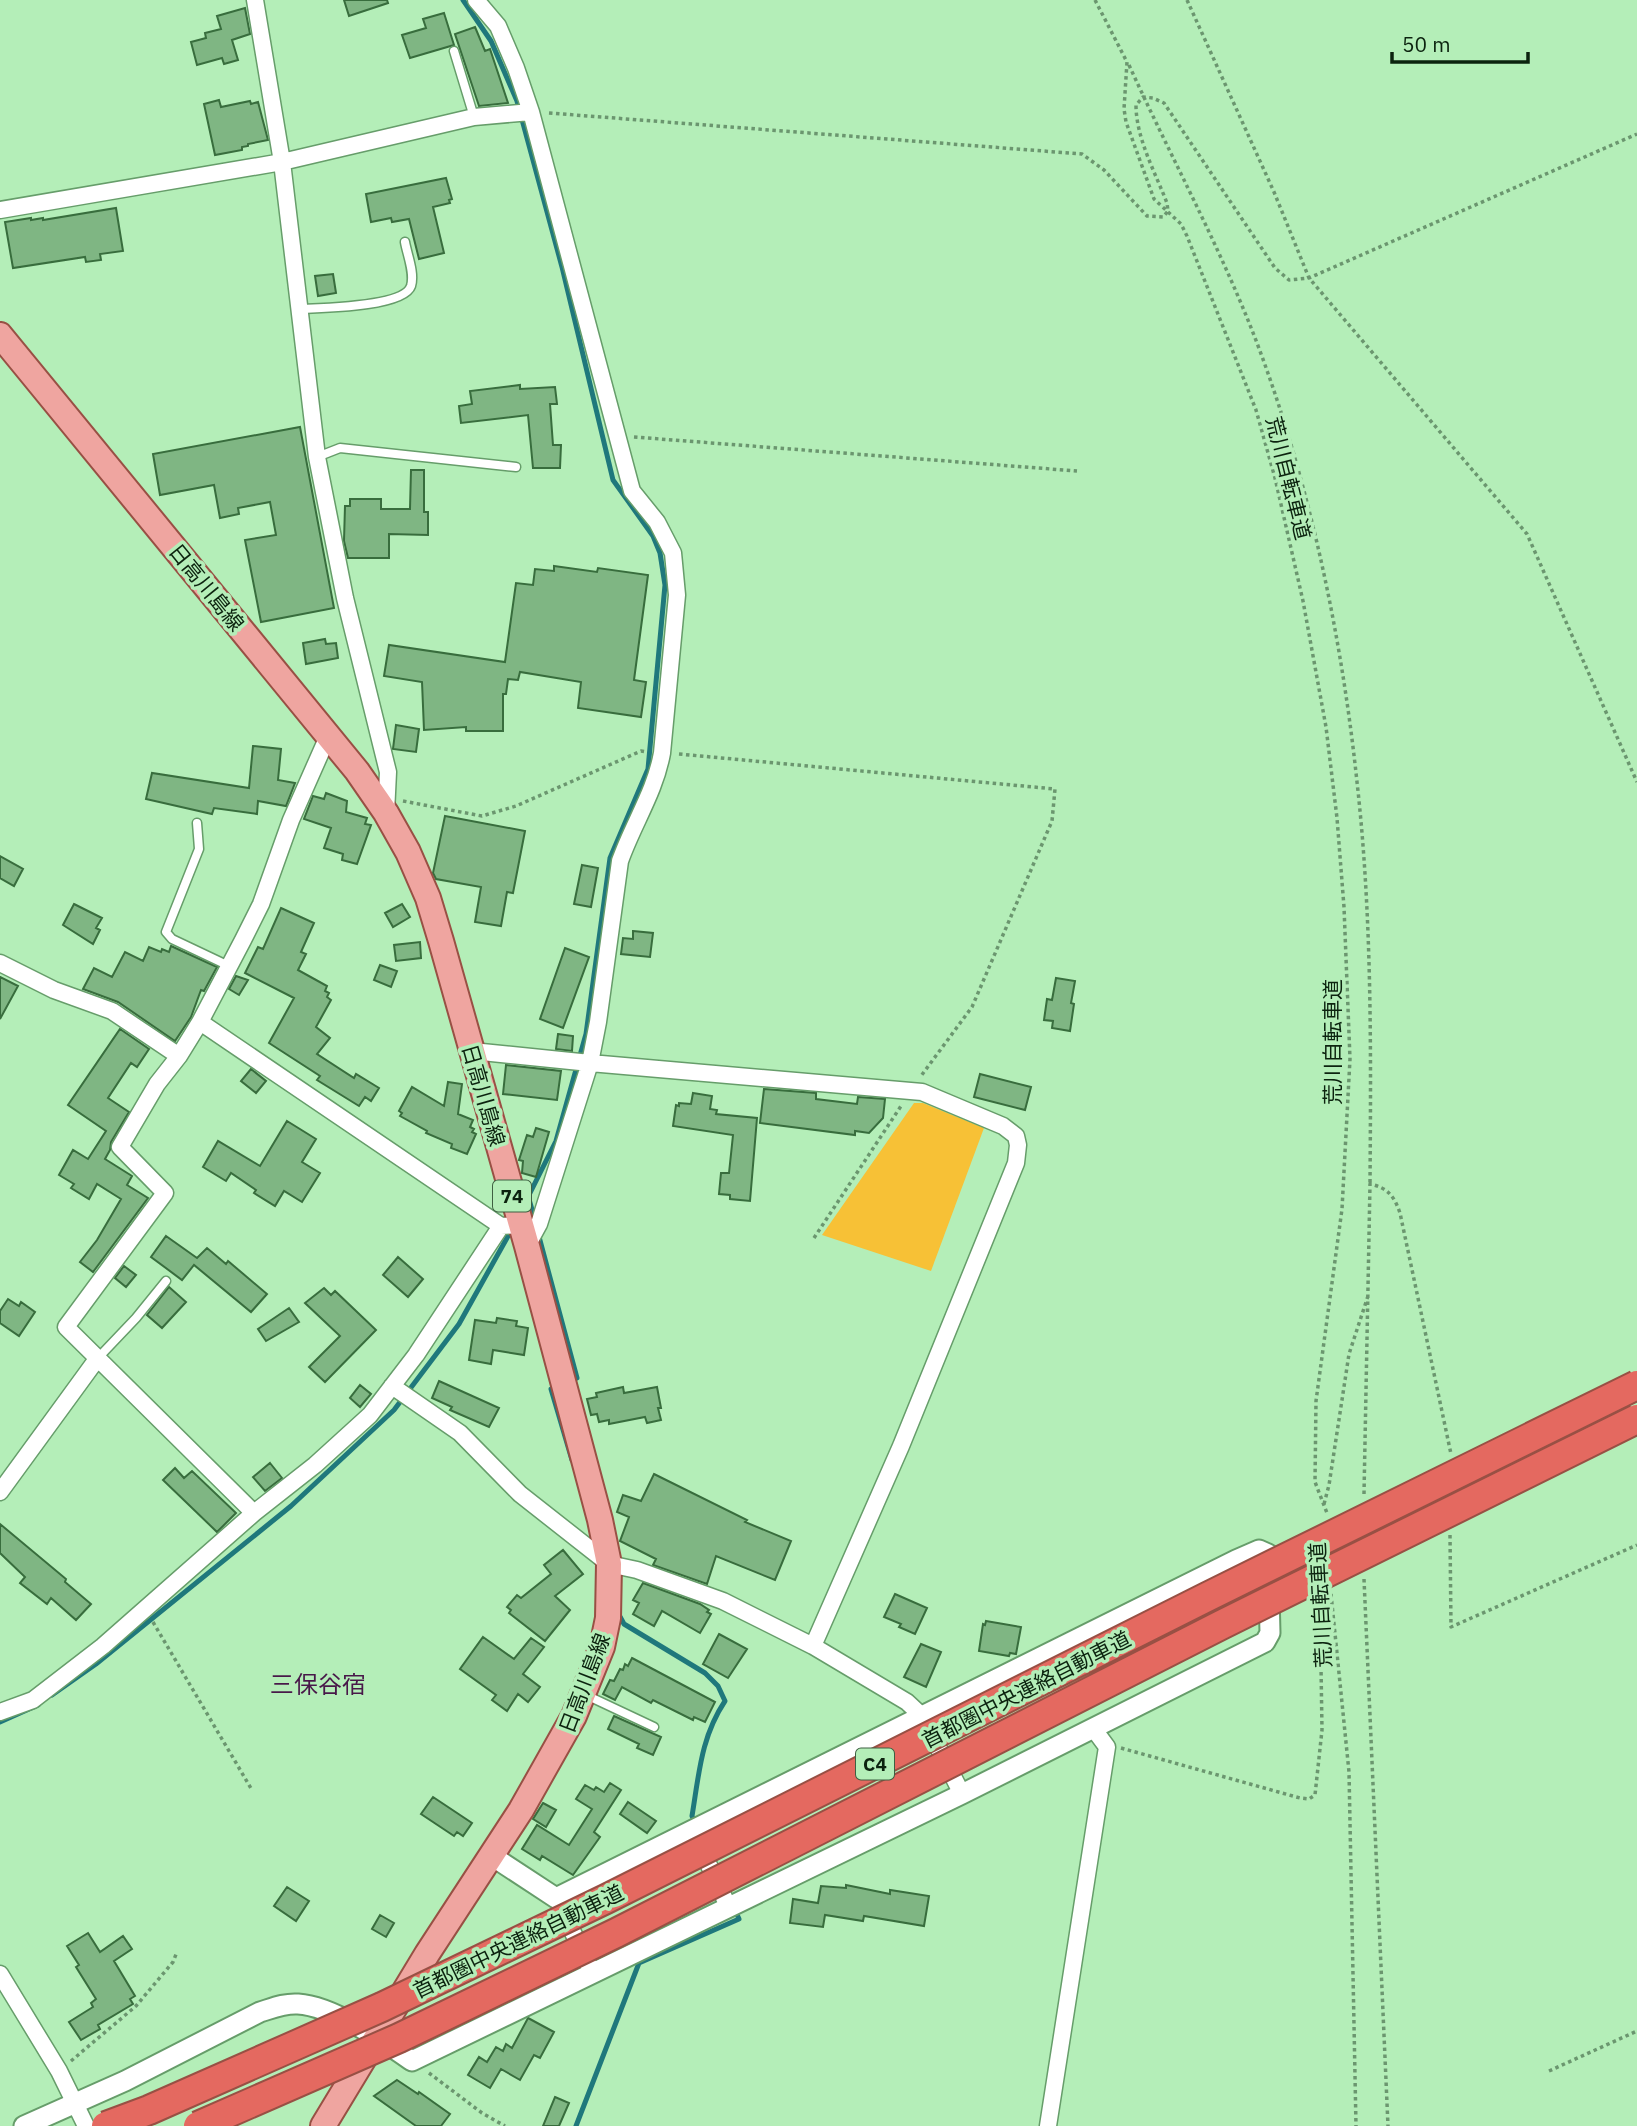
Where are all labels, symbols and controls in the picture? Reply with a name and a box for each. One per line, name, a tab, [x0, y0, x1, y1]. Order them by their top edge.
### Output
scale bar	[1392, 21, 1528, 65]
text: 50 m	[1402, 30, 1451, 58]
street label: 荒川自転車道	[1260, 413, 1318, 543]
street label: 日高川島線	[163, 537, 251, 637]
street label: 荒川自転車道	[1318, 979, 1346, 1105]
street label: 日高川島線	[456, 1041, 512, 1149]
road number: 74	[493, 1180, 531, 1212]
street label: 荒川自転車道	[1303, 1541, 1337, 1669]
street label: 首都圏中央連絡自動車道	[917, 1624, 1135, 1754]
street label: 日高川島線	[552, 1629, 616, 1737]
district label: 三保谷宿	[270, 1668, 366, 1700]
road number: C4	[856, 1748, 894, 1780]
street label: 首都圏中央連絡自動車道	[408, 1878, 628, 2004]

